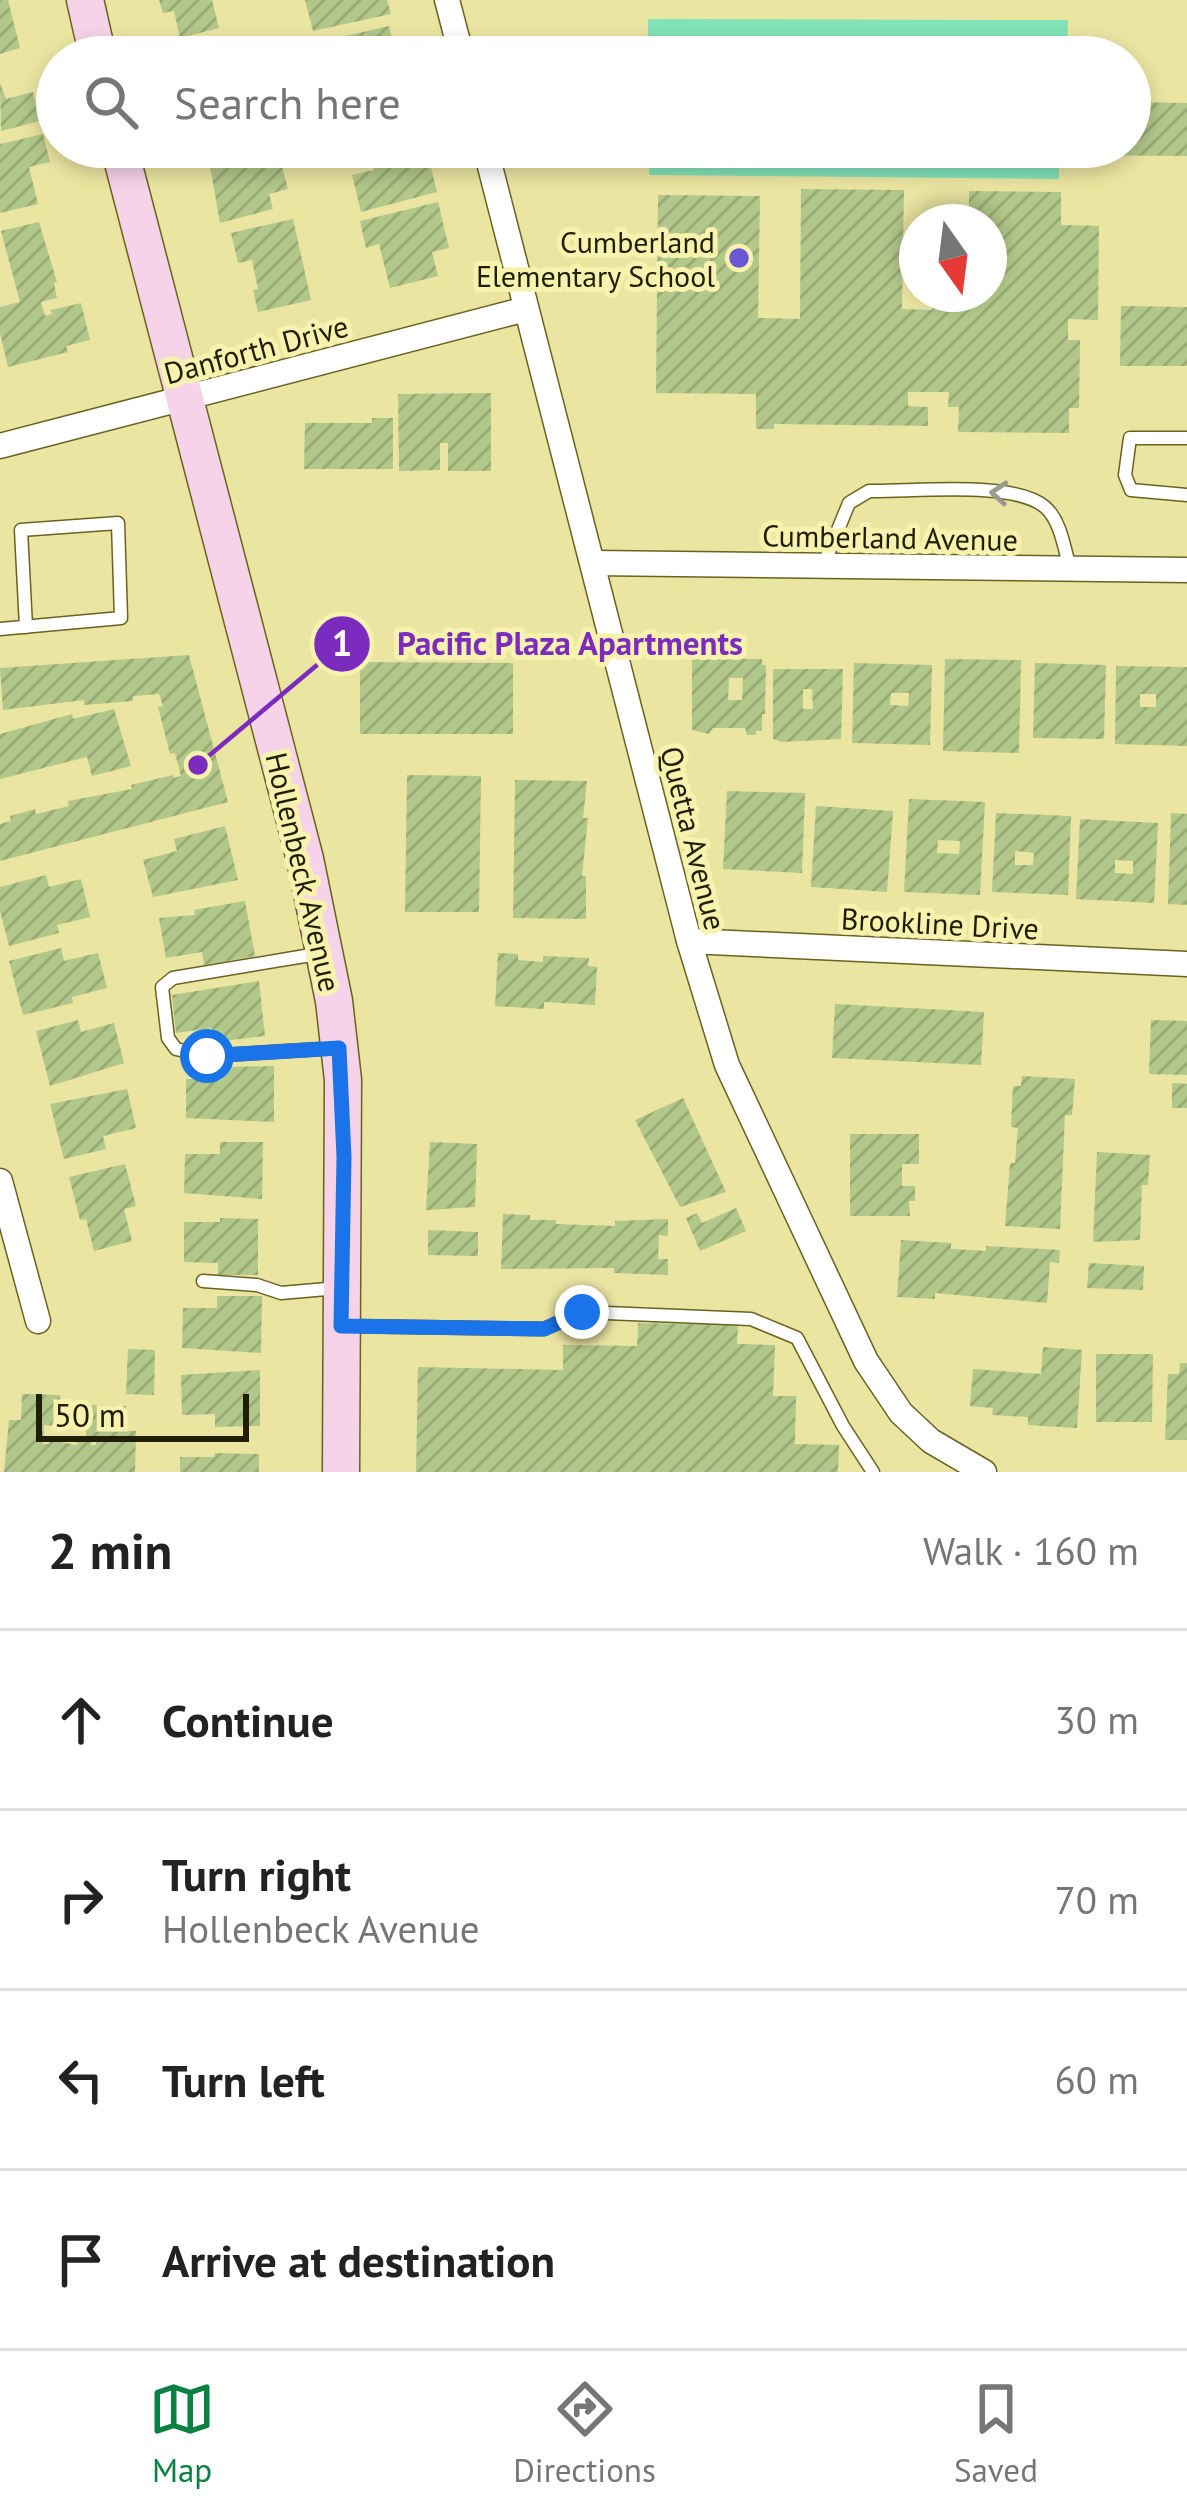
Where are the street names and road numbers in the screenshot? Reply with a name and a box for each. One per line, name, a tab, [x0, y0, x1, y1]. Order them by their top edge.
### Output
street label: Danforth Drive	[160, 306, 352, 392]
street label: Cumberland Avenue	[762, 515, 1018, 559]
street label: Quetta Avenue	[652, 742, 736, 934]
street label: Hollenbeck Avenue	[258, 749, 350, 995]
street label: Brookline Drive	[840, 898, 1040, 948]

